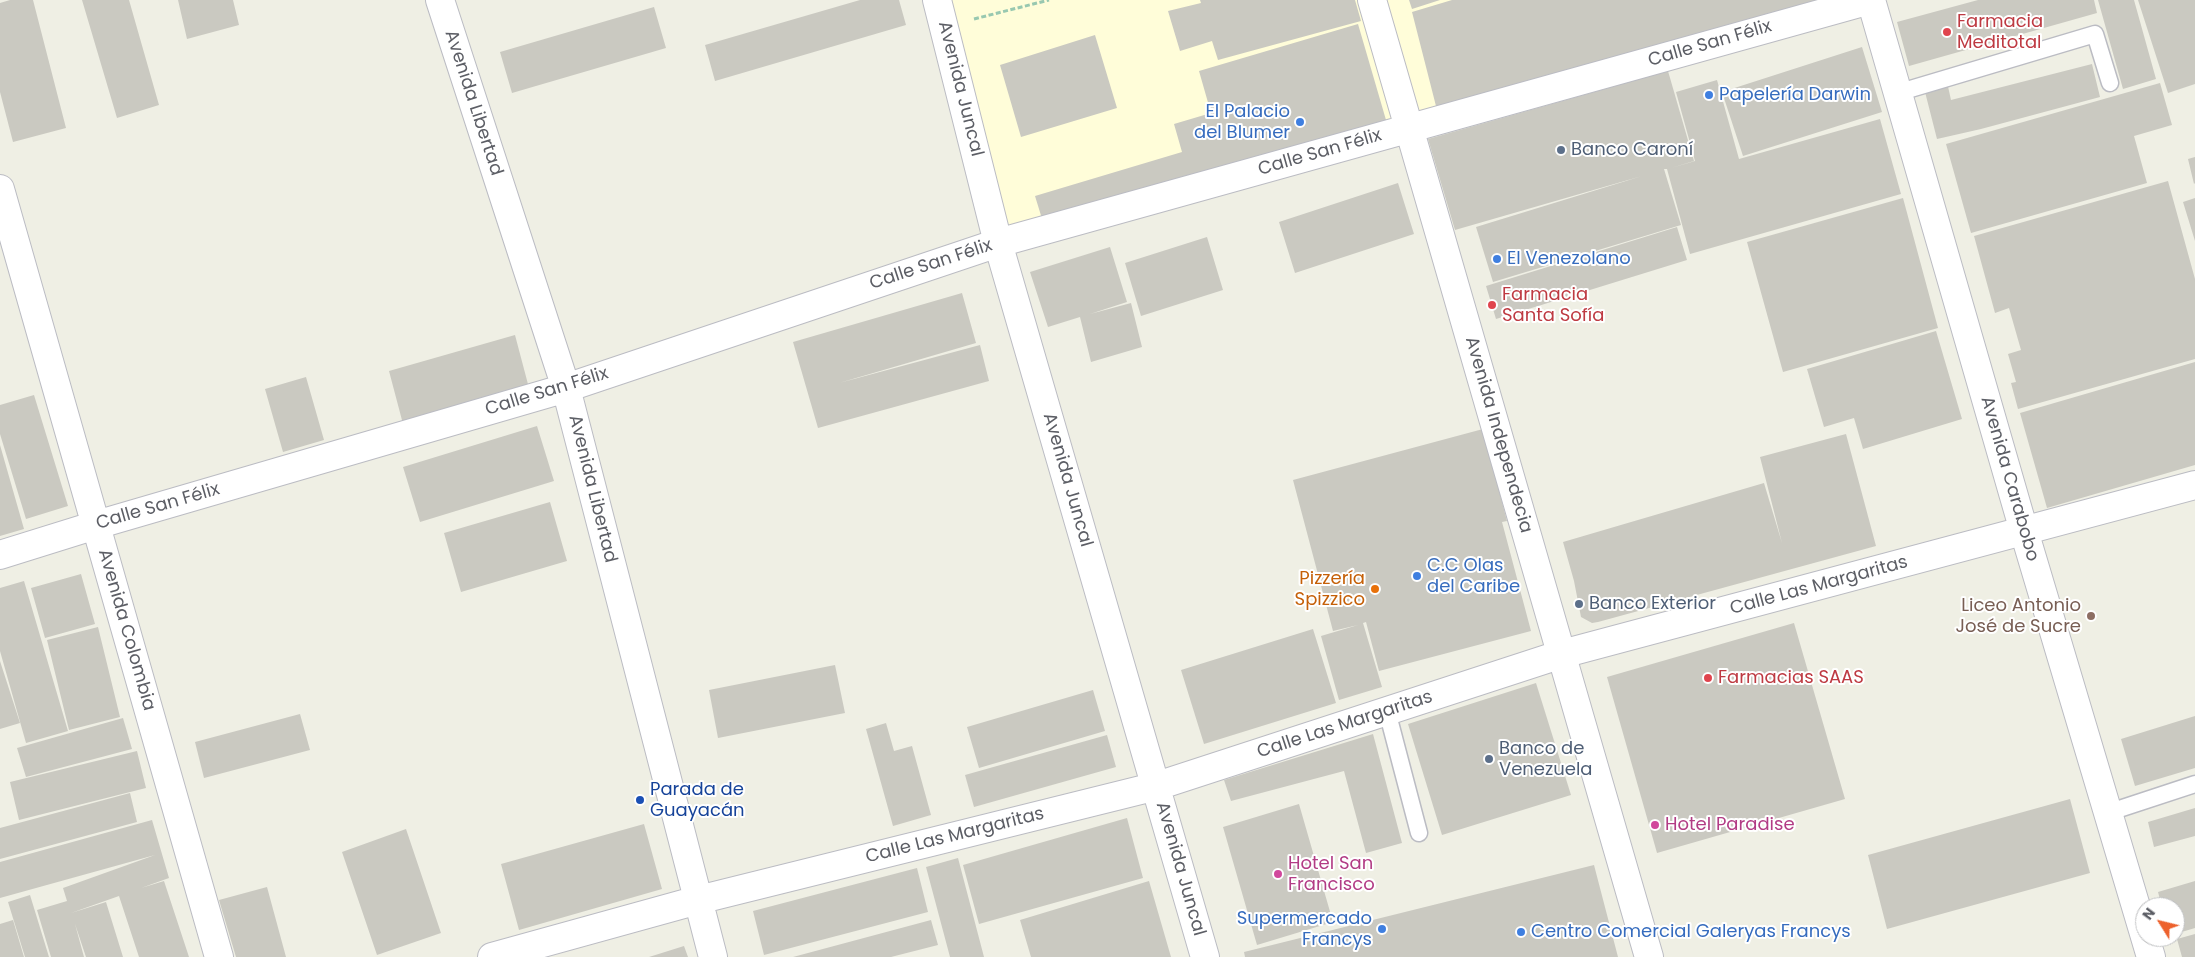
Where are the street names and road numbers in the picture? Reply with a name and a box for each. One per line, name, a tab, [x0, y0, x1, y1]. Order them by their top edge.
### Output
street label: Calle San Félix	[1646, 16, 1774, 72]
street label: Avenida Juncal	[933, 19, 987, 159]
street label: Avenida Libertad	[439, 28, 507, 178]
street label: Calle San Félix	[1256, 125, 1384, 181]
street label: Calle San Félix	[867, 235, 995, 295]
street label: Avenida Independecia	[1460, 334, 1536, 536]
street label: Calle San Félix	[483, 363, 611, 421]
street label: Avenida Carabobo	[1975, 394, 2043, 564]
street label: Avenida Juncal	[1038, 410, 1096, 550]
street label: Avenida Libertad	[563, 413, 621, 565]
street label: Calle San Félix	[94, 479, 222, 535]
street label: Avenida Colombia	[93, 547, 159, 713]
street label: Calle Las Margaritas	[1728, 552, 1910, 620]
street label: Calle Las Margaritas	[1255, 686, 1435, 764]
street label: Avenida Juncal	[1151, 799, 1209, 939]
street label: Calle Las Margaritas	[864, 803, 1046, 869]

